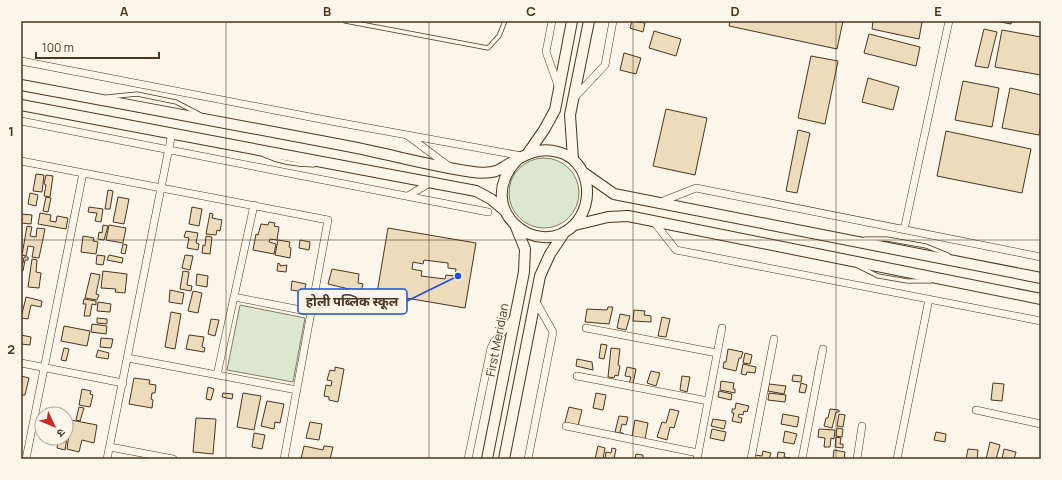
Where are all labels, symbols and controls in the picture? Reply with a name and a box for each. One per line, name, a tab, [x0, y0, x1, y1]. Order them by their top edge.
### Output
text: A	[120, 2, 129, 20]
text: B	[323, 2, 331, 20]
text: C	[526, 2, 536, 20]
text: D	[730, 2, 740, 20]
text: E	[934, 2, 942, 20]
scale bar	[36, 34, 159, 60]
text: 100 m	[42, 39, 74, 56]
text: 1	[8, 122, 14, 140]
callout: होली पब्लिक स्कूल	[298, 289, 407, 314]
text: होली पब्लिक स्कूल	[306, 292, 399, 310]
street label: First Meridian	[482, 302, 512, 378]
text: 2	[7, 340, 15, 358]
north arrow	[34, 406, 74, 446]
text: उ	[54, 426, 69, 441]

